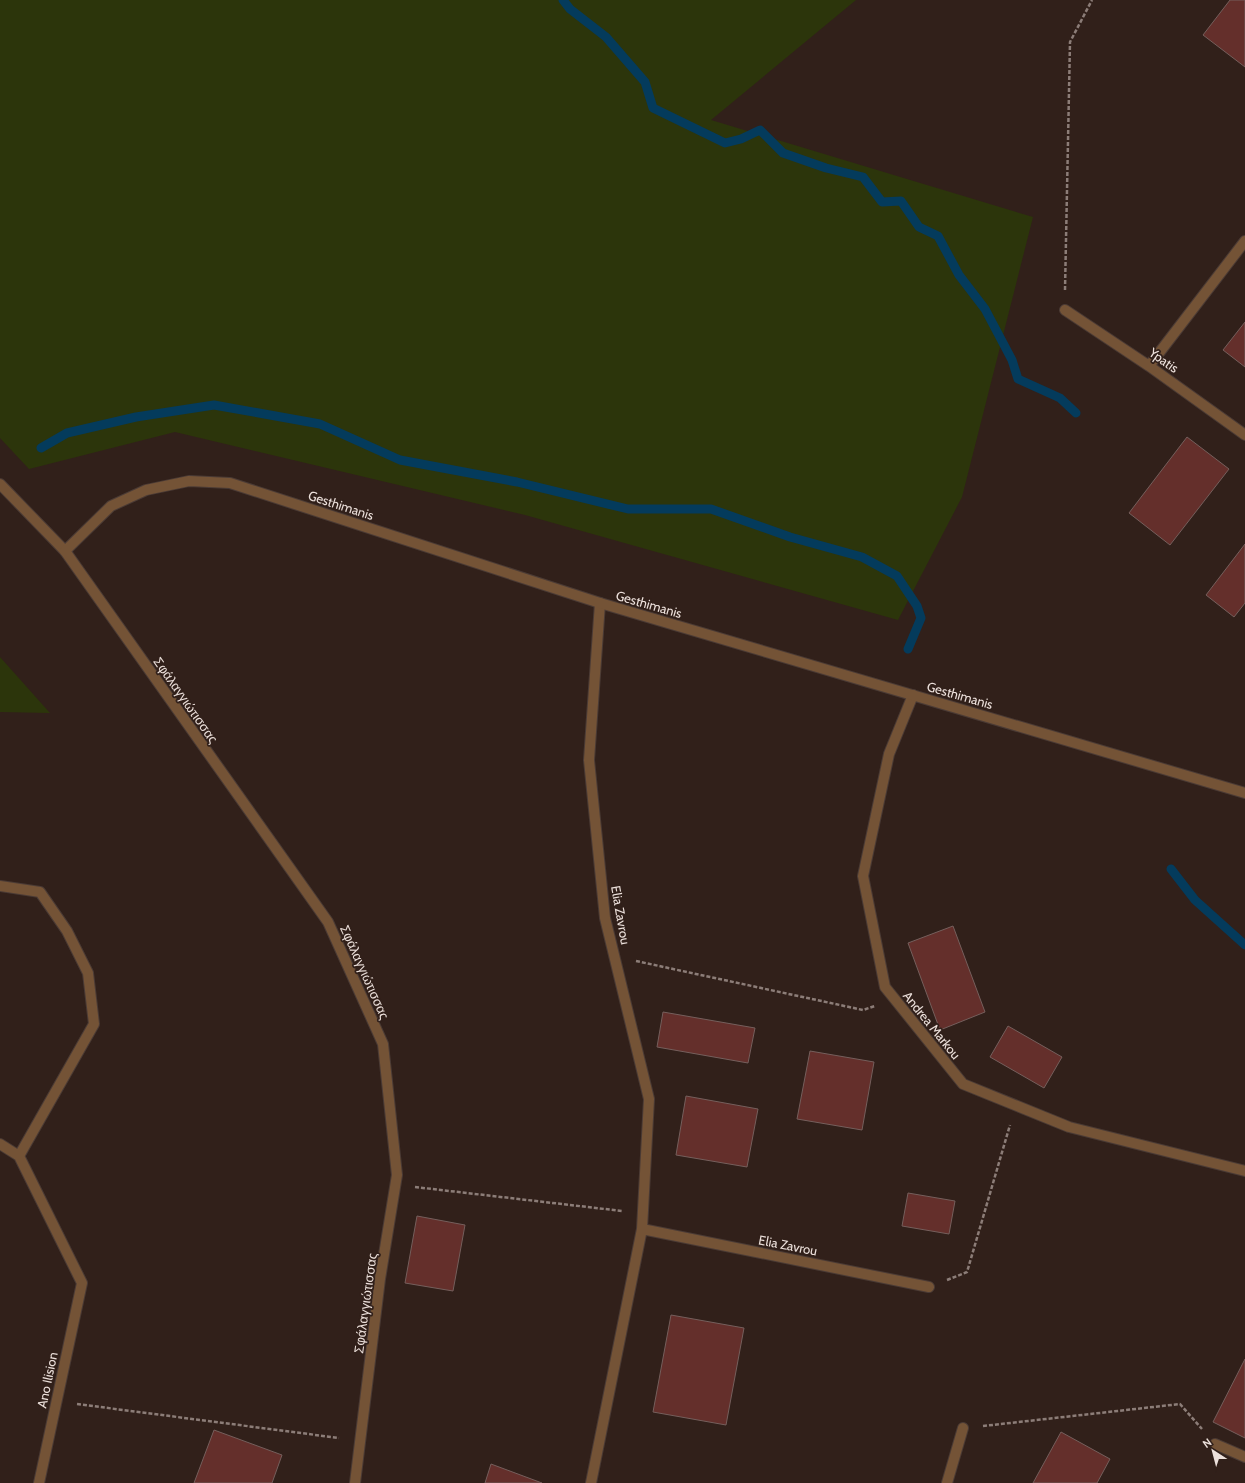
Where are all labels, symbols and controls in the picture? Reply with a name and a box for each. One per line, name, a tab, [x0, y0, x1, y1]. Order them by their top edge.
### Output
street label: Ypatis	[1145, 344, 1182, 376]
street label: Gesthimanis	[306, 487, 376, 523]
street label: Gesthimanis	[614, 587, 684, 621]
street label: Σφάλαγγιώτισσας	[150, 654, 222, 746]
street label: Gesthimanis	[925, 678, 995, 712]
street label: Elia Zavrou	[608, 884, 634, 946]
street label: Σφάλαγγιώτισσας	[337, 922, 393, 1022]
street label: Andrea Markou	[900, 988, 964, 1062]
street label: Elia Zavrou	[757, 1231, 819, 1259]
street label: Σφάλαγγιώτισσας	[350, 1252, 380, 1354]
street label: Ano Ilision	[33, 1350, 61, 1410]
north arrow	[1193, 1431, 1233, 1471]
text: N	[1200, 1435, 1214, 1451]

